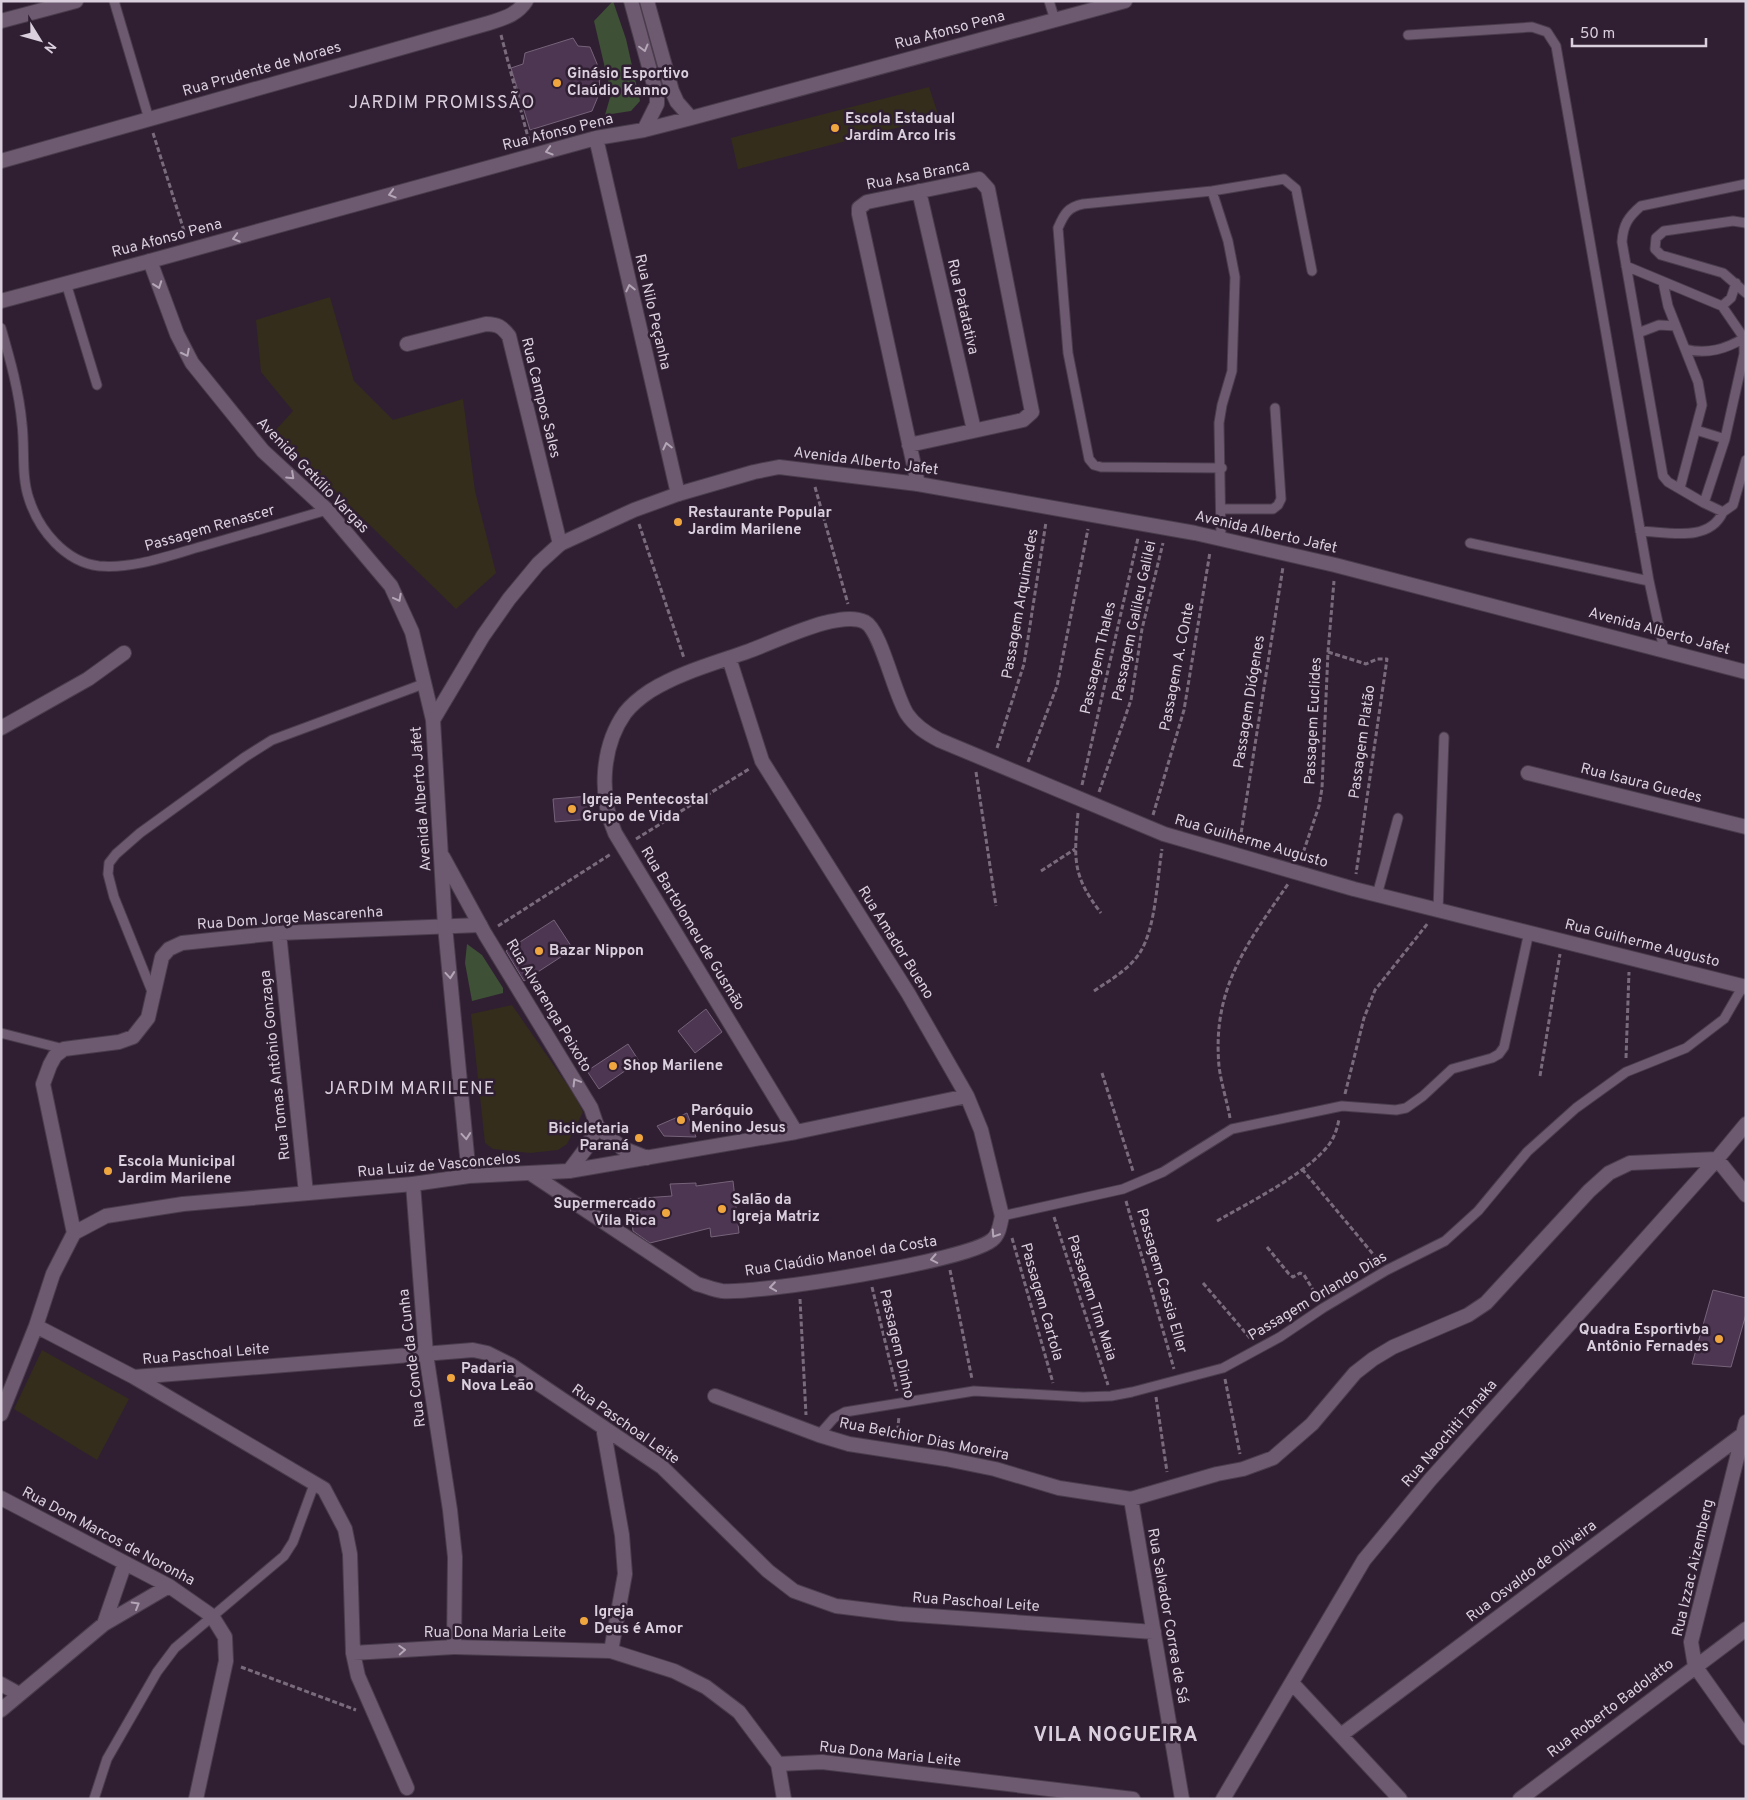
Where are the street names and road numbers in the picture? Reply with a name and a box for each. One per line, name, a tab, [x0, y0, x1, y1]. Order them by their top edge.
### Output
street label: Rua Afonso Pena	[893, 7, 1007, 55]
street label: Rua Prudente de Moraes	[180, 38, 344, 102]
street label: Rua Afonso Pena	[501, 110, 615, 156]
street label: Rua Asa Branca	[865, 157, 971, 195]
street label: Rua Afonso Pena	[110, 215, 224, 263]
street label: Rua Nilo Peçanha	[629, 252, 675, 372]
street label: Rua Patatativa	[942, 257, 982, 357]
street label: Rua Campos Sales	[516, 336, 564, 460]
street label: Avenida Getúlio Vargas	[252, 414, 372, 538]
street label: Avenida Alberto Jafet	[793, 444, 939, 480]
street label: Passagem Renascer	[143, 501, 278, 557]
street label: Avenida Alberto Jafet	[1193, 507, 1339, 559]
street label: Passagem Arquimedes	[998, 527, 1044, 681]
street label: Passagem Galileu Galilei	[1109, 539, 1161, 703]
street label: Passagem Thales	[1077, 600, 1121, 716]
street label: Passagem A. COnte	[1156, 601, 1200, 733]
street label: Avenida Alberto Jafet	[1586, 604, 1732, 660]
street label: Passagem Diógenes	[1230, 634, 1270, 770]
street label: Passagem Euclides	[1301, 657, 1327, 785]
street label: Passagem Platão	[1346, 684, 1380, 800]
street label: Avenida Alberto Jafet	[407, 726, 437, 872]
street label: Rua Isaura Guedes	[1578, 760, 1704, 808]
street label: Rua Guilherme Augusto	[1172, 811, 1330, 873]
street label: Rua Bartolomeu de Gusmão	[636, 844, 748, 1014]
street label: Rua Amador Bueno	[853, 883, 937, 1003]
street label: Rua Dom Jorge Mascarenha	[196, 903, 384, 935]
street label: Rua Guilherme Augusto	[1563, 916, 1721, 972]
street label: Rua Alvarenga Peixoto	[501, 936, 595, 1076]
street label: Rua Tomas Antônio Gonzaga	[257, 969, 295, 1161]
street label: Rua Luiz de Vasconcelos	[357, 1149, 521, 1183]
street label: Passagem Cassia Eller	[1131, 1206, 1191, 1356]
street label: Rua Claúdio Manoel da Costa	[743, 1232, 939, 1282]
street label: Passagem Tim Maia	[1062, 1233, 1120, 1363]
street label: Passagem Cartola	[1015, 1241, 1067, 1363]
street label: Passagem Orlando Dias	[1245, 1248, 1391, 1346]
street label: Rua Conde da Cunha	[395, 1288, 431, 1428]
street label: Passagem Dinho	[874, 1288, 918, 1400]
street label: Rua Paschoal Leite	[142, 1340, 270, 1370]
street label: Rua Naochiti Tanaka	[1398, 1376, 1502, 1492]
street label: Rua Paschoal Leite	[567, 1381, 683, 1469]
street label: Rua Belchior Dias Moreira	[837, 1414, 1011, 1466]
street label: Rua Dom Marcos de Noronha	[18, 1483, 198, 1591]
street label: Rua Izzac Aizemberg	[1669, 1497, 1719, 1639]
street label: Rua Osvaldo de Oliveira	[1463, 1517, 1601, 1627]
street label: Rua Salvador Correa de Sá	[1142, 1527, 1192, 1705]
street label: Rua Paschoal Leite	[912, 1589, 1040, 1617]
street label: Rua Dona Maria Leite	[424, 1624, 566, 1643]
street label: Rua Roberto Badolatto	[1544, 1655, 1678, 1763]
street label: Rua Dona Maria Leite	[818, 1738, 962, 1772]

